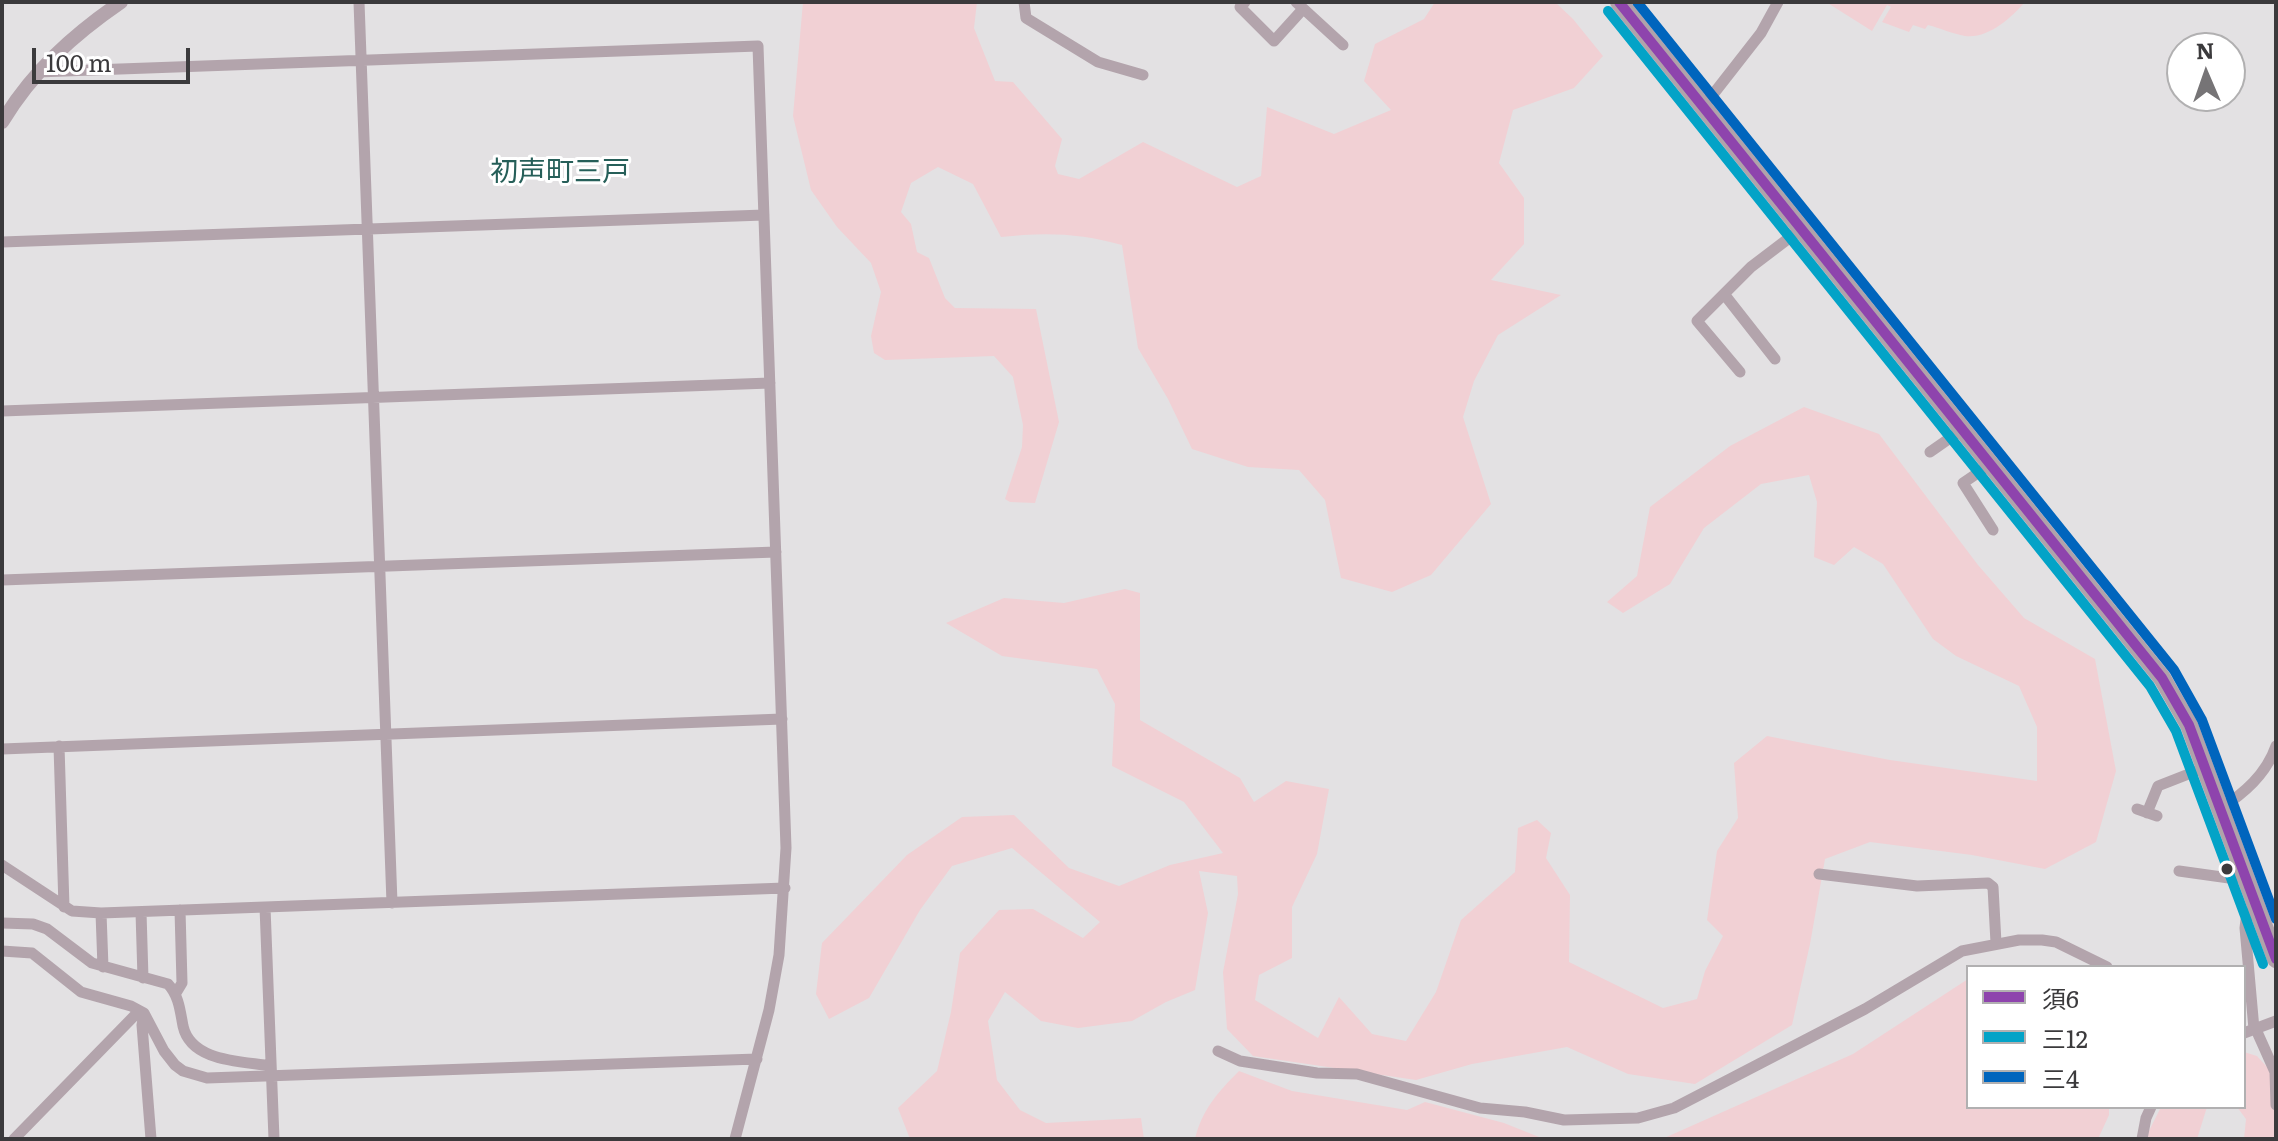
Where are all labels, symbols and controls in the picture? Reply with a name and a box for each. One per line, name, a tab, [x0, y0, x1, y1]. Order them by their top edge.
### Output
scale bar	[36, 32, 194, 82]
north arrow	[2166, 32, 2246, 112]
text: N	[2195, 33, 2215, 66]
text: 100 m	[46, 44, 112, 79]
district label: 初声町三戸	[490, 156, 630, 190]
unlabelled marker	[2219, 861, 2235, 877]
legend	[1966, 965, 2246, 1109]
text: 須6	[2042, 980, 2079, 1015]
text: 三12	[2042, 1020, 2088, 1055]
text: 三4	[2042, 1060, 2079, 1095]

